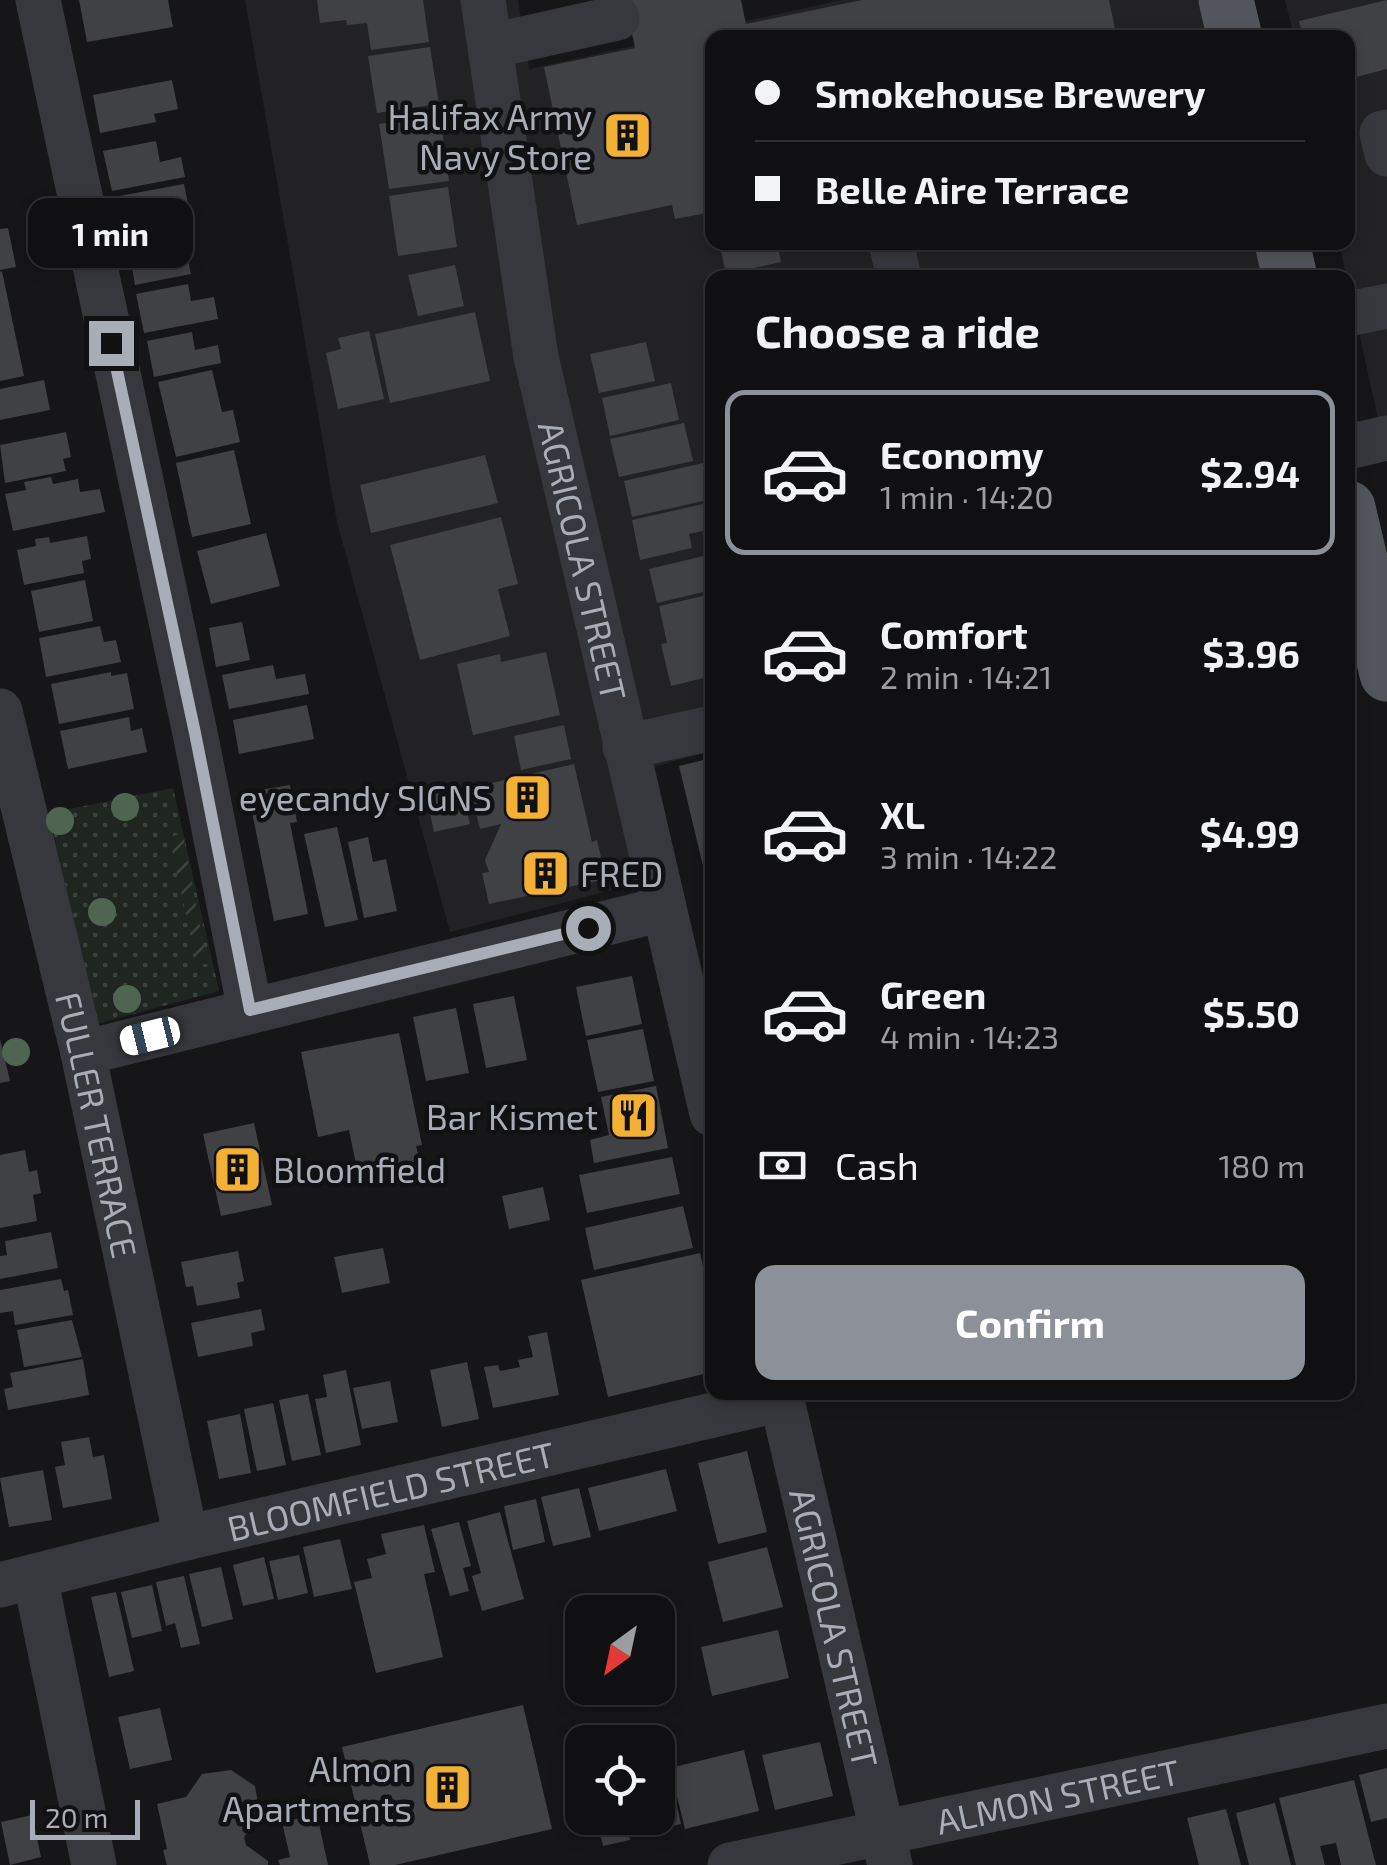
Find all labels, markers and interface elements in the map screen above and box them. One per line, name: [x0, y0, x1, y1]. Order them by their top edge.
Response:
text: Smokehouse Brewery: [815, 70, 1206, 116]
place label: Halifax Army Navy Store: [387, 95, 592, 177]
building icon: Halifax Army Navy Store: [601, 110, 653, 162]
text: Belle Aire Terrace: [815, 166, 1129, 212]
callout: 1 min: [28, 198, 194, 268]
text: 1 min: [72, 214, 149, 252]
text: Choose a ride: [755, 303, 1040, 357]
route end: [89, 321, 134, 366]
street label: AGRICOLA STREET: [531, 417, 636, 704]
icon: car: [760, 428, 850, 518]
text: Economy: [880, 431, 1044, 477]
text: $2.94: [1200, 450, 1300, 496]
text: 1 min · 14:20: [880, 477, 1054, 515]
icon: car: [760, 608, 850, 698]
text: Comfort: [880, 611, 1028, 657]
text: $3.96: [1202, 630, 1300, 676]
text: 2 min · 14:21: [880, 657, 1052, 695]
building icon: eyecandy SIGNS: [501, 771, 553, 823]
place label: eyecandy SIGNS: [239, 776, 492, 818]
icon: car: [760, 788, 850, 878]
text: XL: [880, 791, 925, 837]
text: $4.99: [1200, 810, 1300, 856]
text: 3 min · 14:22: [880, 837, 1057, 875]
building icon: FRED: [519, 847, 571, 899]
place label: FRED: [580, 852, 663, 894]
route start: [566, 906, 611, 951]
icon: car: [760, 968, 850, 1058]
text: Green: [880, 971, 986, 1017]
street label: FULLER TERRACE: [48, 987, 147, 1261]
text: $5.50: [1203, 990, 1300, 1036]
car: [117, 1014, 183, 1058]
text: 4 min · 14:23: [880, 1017, 1059, 1055]
restaurant icon: Bar Kismet: [607, 1090, 659, 1142]
place label: Bar Kismet: [426, 1095, 598, 1137]
icon: cash: [755, 1138, 810, 1193]
text: Cash: [835, 1142, 919, 1188]
building icon: Bloomfield: [212, 1143, 264, 1195]
text: 180 m: [1218, 1146, 1305, 1184]
place label: Bloomfield: [273, 1148, 446, 1190]
button: Confirm: [755, 1265, 1305, 1380]
street label: BLOOMFIELD STREET: [223, 1432, 558, 1549]
street label: AGRICOLA STREET: [782, 1484, 888, 1771]
north arrow: [565, 1595, 675, 1705]
map controls: [565, 1595, 675, 1835]
button: locate: [565, 1725, 675, 1835]
place label: Almon Apartments: [222, 1747, 412, 1829]
street label: ALMON STREET: [932, 1749, 1183, 1842]
building icon: Almon Apartments: [421, 1762, 473, 1814]
scale bar: [30, 1795, 140, 1840]
text: 20 m: [45, 1800, 108, 1834]

